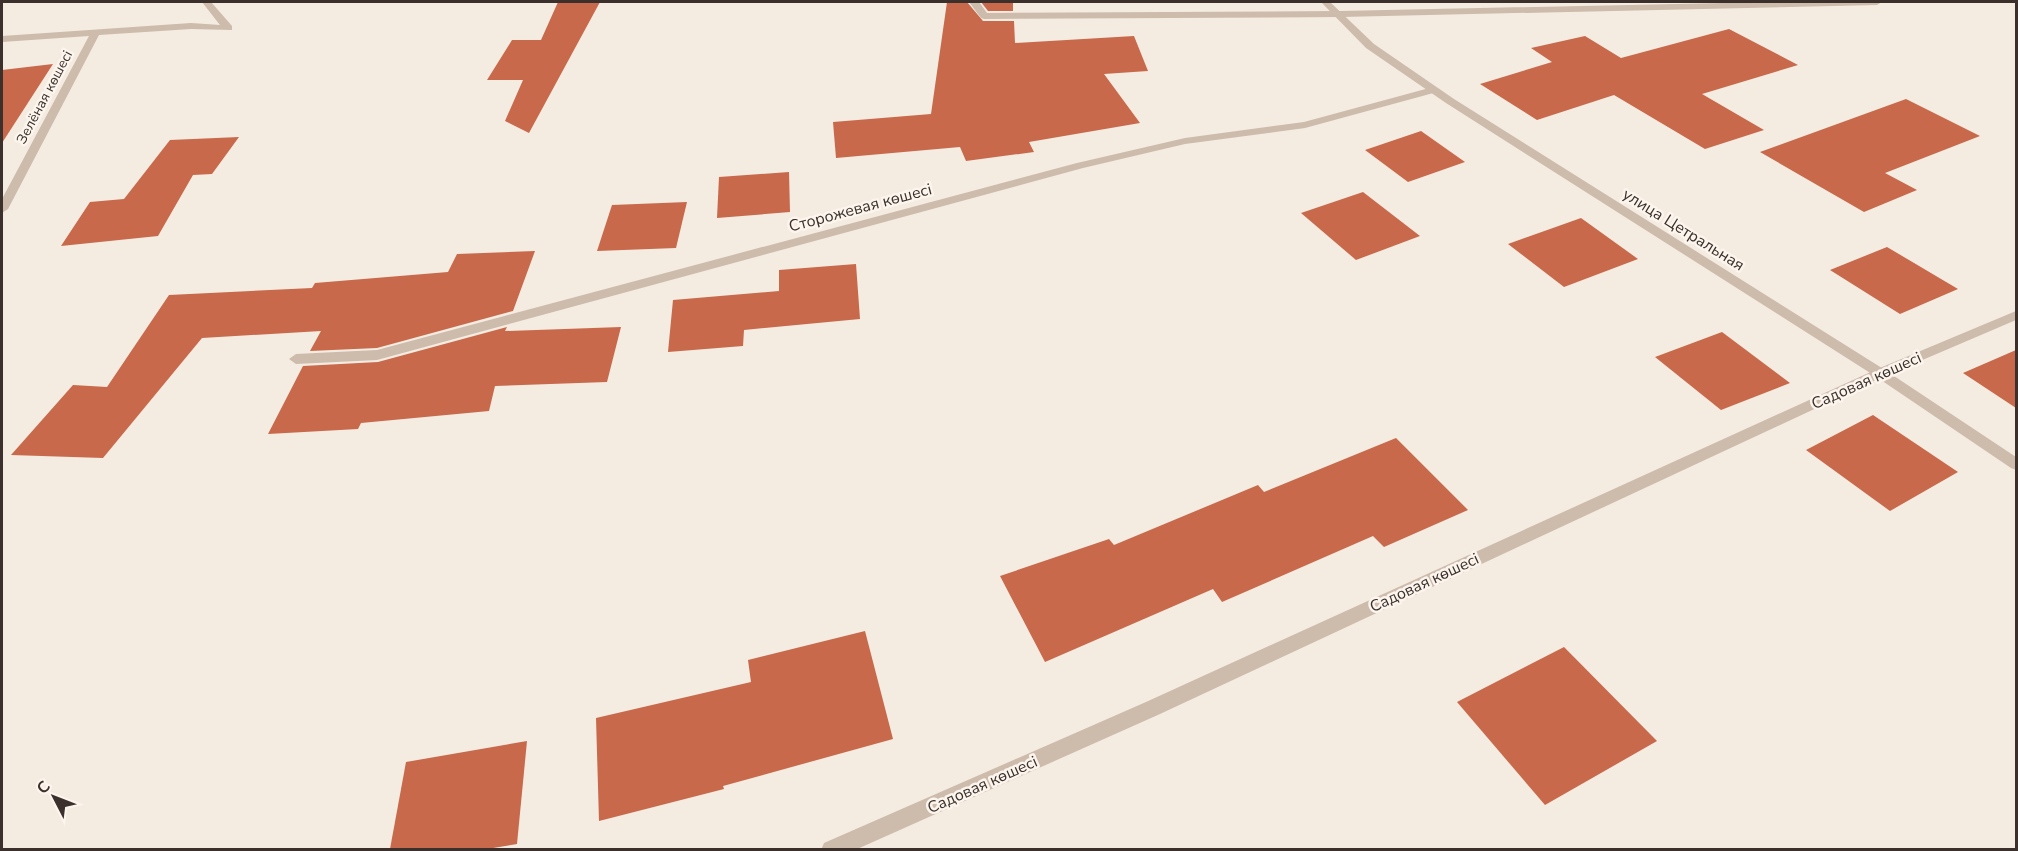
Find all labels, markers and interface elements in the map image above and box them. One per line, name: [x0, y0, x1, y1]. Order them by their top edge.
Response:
street label: Зелёная көшесі: [12, 47, 77, 147]
street label: Сторожевая көшесі: [786, 178, 934, 238]
street label: улица Цетральная: [1618, 184, 1749, 276]
street label: Садовая көшесі: [1808, 347, 1925, 415]
street label: Садовая көшесі: [1366, 548, 1483, 618]
street label: Садовая көшесі: [924, 751, 1041, 819]
north arrow: [24, 767, 84, 827]
text: С: [32, 776, 55, 799]

